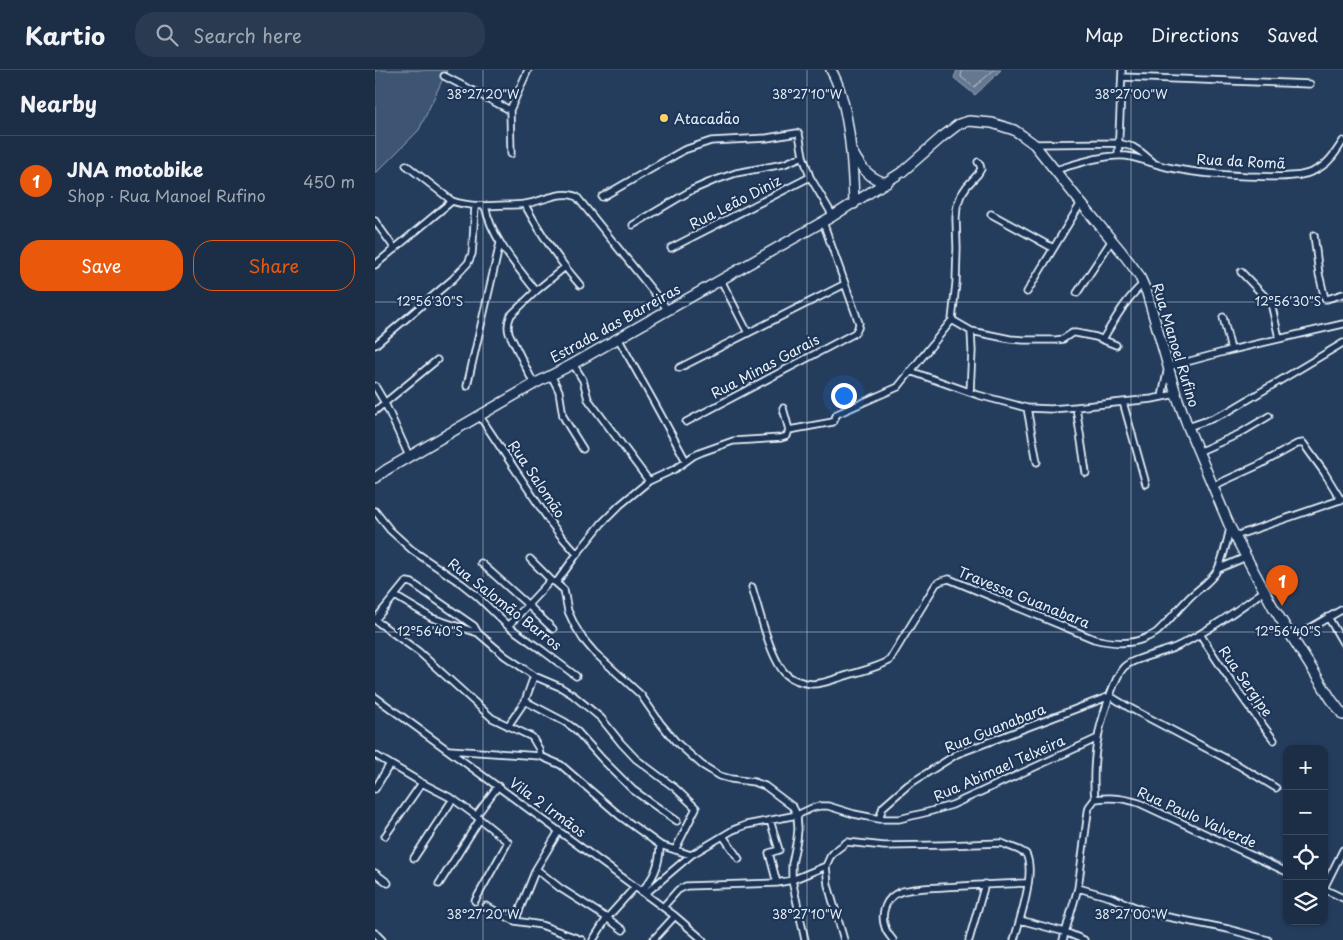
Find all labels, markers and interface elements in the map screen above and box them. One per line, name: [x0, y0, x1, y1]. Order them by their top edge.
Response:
search box: [135, 12, 485, 57]
text: Kartio: [25, 17, 105, 53]
icon: search: [153, 21, 181, 49]
text: Search here: [193, 21, 302, 49]
text: Map: [1085, 21, 1123, 48]
text: Directions: [1151, 21, 1239, 48]
text: Saved: [1267, 21, 1318, 48]
text: 38°27'20"W: [447, 85, 520, 103]
text: 38°27'10"W: [772, 85, 843, 103]
text: 38°27'00"W: [1094, 85, 1168, 103]
text: Nearby: [20, 87, 97, 119]
place label: Atacadão: [674, 108, 740, 129]
marker: Atacadão: [658, 112, 670, 124]
street label: Rua da Romã: [1196, 148, 1286, 174]
text: JNA motobike: [67, 155, 203, 183]
text: 1: [32, 169, 40, 193]
text: 450 m: [303, 169, 355, 193]
street label: Rua Leão Diniz: [685, 170, 785, 234]
text: Shop · Rua Manoel Rufino: [67, 183, 266, 207]
button: Save: [20, 240, 183, 291]
button: Share: [193, 240, 355, 291]
street label: Estrada das Barreiras: [546, 278, 684, 368]
street label: Rua Manoel Rufino: [1147, 280, 1205, 410]
text: 12°56'30"S: [397, 292, 463, 310]
text: 12°56'30"S: [1255, 292, 1321, 310]
street label: Rua Minas Garais: [707, 329, 823, 403]
your location: [831, 383, 857, 409]
street label: Rua Salomão: [503, 436, 571, 522]
street label: Rua Salomão Barros: [444, 553, 566, 655]
street label: Travessa Guanabara: [955, 561, 1093, 633]
pin: 1: [1266, 565, 1298, 606]
text: 12°56'40"S: [397, 622, 463, 640]
text: 12°56'40"S: [1255, 622, 1321, 640]
street label: Rua Sergipe: [1214, 641, 1278, 721]
street label: Rua Guanabara: [941, 698, 1049, 758]
street label: Rua Abimael Telxeira: [930, 729, 1068, 806]
map controls: [1283, 745, 1328, 925]
button: +: [1283, 745, 1328, 790]
street label: Vila 2 Irmãos: [505, 772, 591, 842]
street label: Rua Paulo Valverde: [1134, 781, 1260, 853]
button: −: [1283, 790, 1328, 835]
button: locate: [1283, 835, 1328, 880]
button: layers: [1283, 880, 1328, 925]
text: 38°27'20"W: [447, 905, 520, 923]
text: 38°27'10"W: [772, 905, 843, 923]
text: 38°27'00"W: [1094, 905, 1168, 923]

